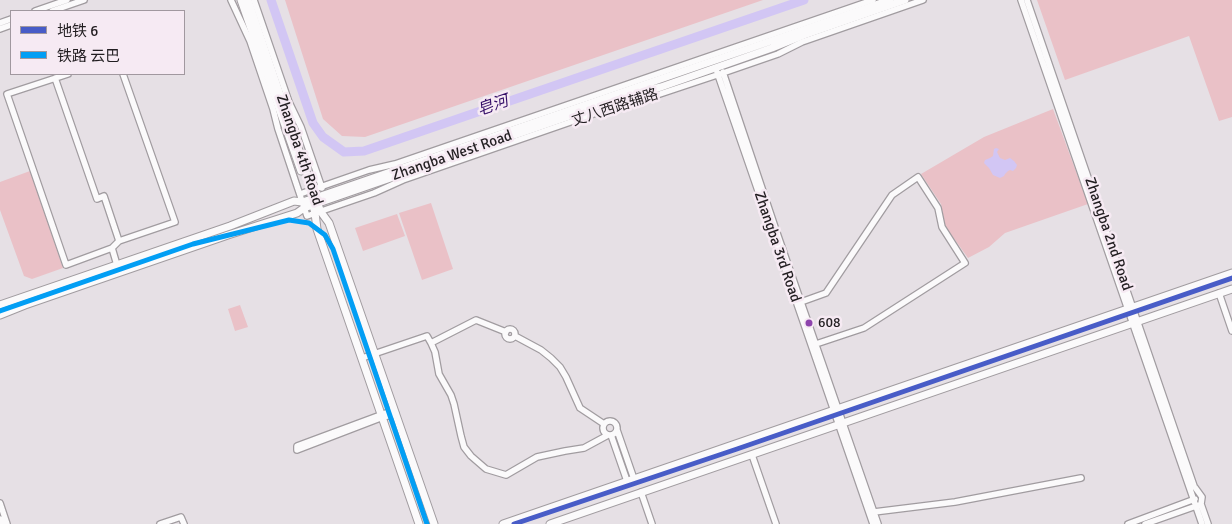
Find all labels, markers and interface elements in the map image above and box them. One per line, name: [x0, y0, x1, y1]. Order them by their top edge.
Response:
legend: [10, 10, 185, 75]
text: 地铁 6: [57, 22, 98, 40]
text: 铁路 云巴: [57, 47, 120, 65]
street label: 丈八西路辅路: [569, 86, 661, 130]
street label: Zhangba 4th Road: [272, 92, 326, 208]
water label: 皂河: [475, 92, 511, 120]
street label: Zhangba West Road: [389, 127, 515, 185]
street label: Zhangba 2nd Road: [1080, 175, 1136, 293]
street label: Zhangba 3rd Road: [750, 189, 804, 305]
place label: 608: [818, 315, 841, 331]
marker: 608: [804, 318, 814, 328]

